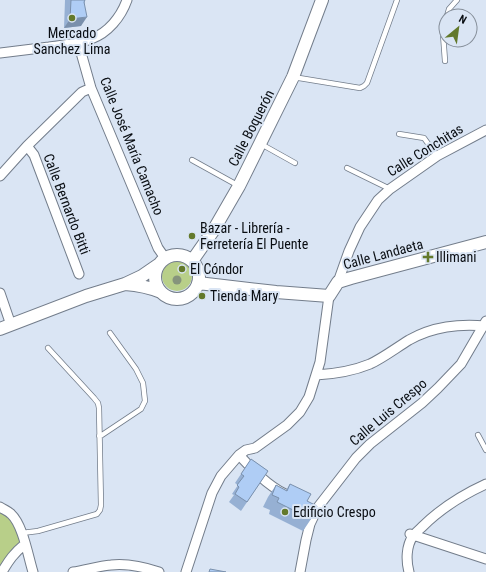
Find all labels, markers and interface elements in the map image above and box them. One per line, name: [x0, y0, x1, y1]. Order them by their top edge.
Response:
north arrow: [438, 8, 478, 48]
text: N: [457, 12, 469, 27]
marker: Mercado Sanchez Lima: [67, 13, 77, 23]
place label: Mercado Sanchez Lima: [33, 25, 111, 57]
street label: Calle José María Camacho: [97, 75, 167, 217]
street label: Calle Boquerón: [225, 87, 277, 169]
street label: Calle Conchitas: [384, 120, 466, 180]
street label: Calle Bernardo Bitti: [40, 151, 94, 257]
place label: Bazar - Librería - Ferretería El Puente: [200, 220, 309, 252]
marker: Bazar - Librería - Ferretería El Puente: [187, 231, 197, 241]
street label: Calle Landaeta: [341, 236, 425, 272]
place label: Illimani: [436, 249, 476, 265]
marker: Illimani: [423, 252, 433, 262]
place label: El Cóndor: [190, 261, 243, 277]
marker: El Cóndor: [177, 264, 187, 274]
place label: Tienda Mary: [210, 288, 278, 304]
marker: Tienda Mary: [197, 291, 207, 301]
street label: Calle Luis Crespo: [346, 375, 430, 449]
place label: Edificio Crespo: [293, 504, 376, 520]
marker: Edificio Crespo: [280, 507, 290, 517]

